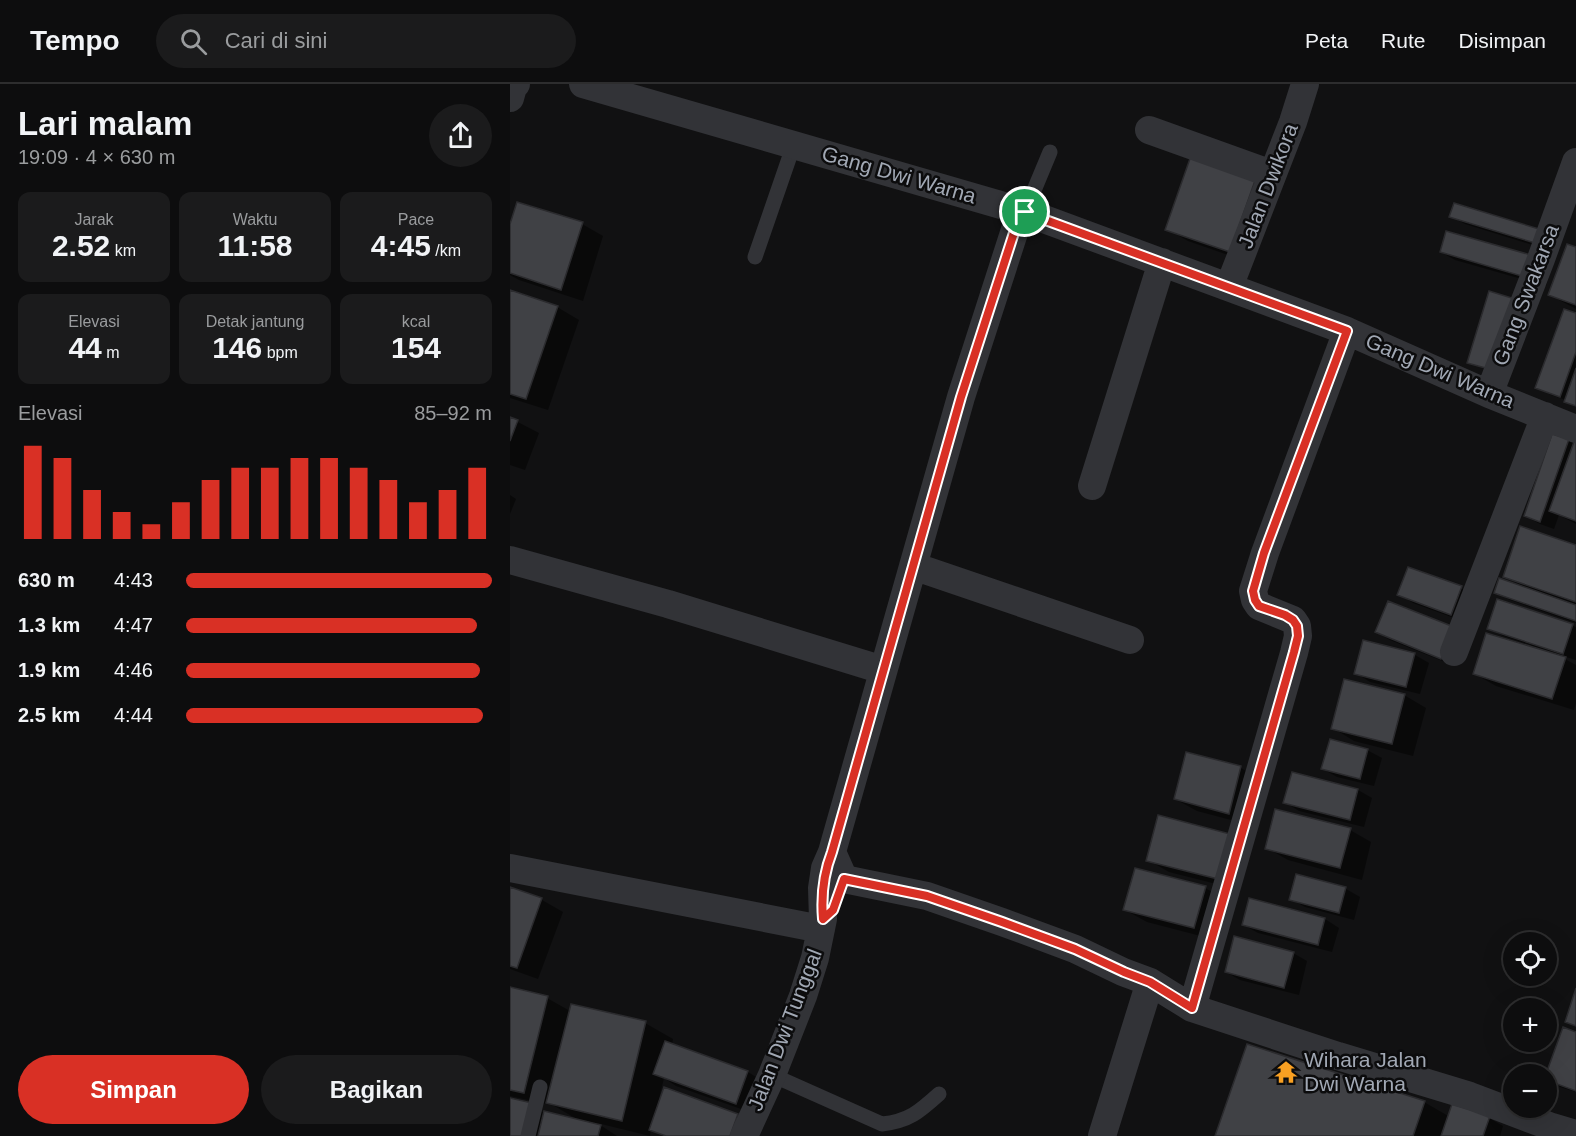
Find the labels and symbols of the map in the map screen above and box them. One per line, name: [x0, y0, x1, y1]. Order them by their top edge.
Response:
street label: Jalan Dwikora: [1233, 120, 1302, 252]
street label: Gang Dwi Warna: [819, 142, 979, 208]
pin: [999, 186, 1050, 237]
street label: Gang Swakarsa: [1488, 221, 1563, 369]
street label: Gang Dwi Warna: [1362, 329, 1518, 412]
street label: Jalan Dwi Tunggal: [743, 946, 826, 1114]
place label: Wihara Jalan Dwi Warna: [1304, 1048, 1427, 1095]
temple icon: Wihara Jalan Dwi Warna: [1273, 1059, 1299, 1085]

